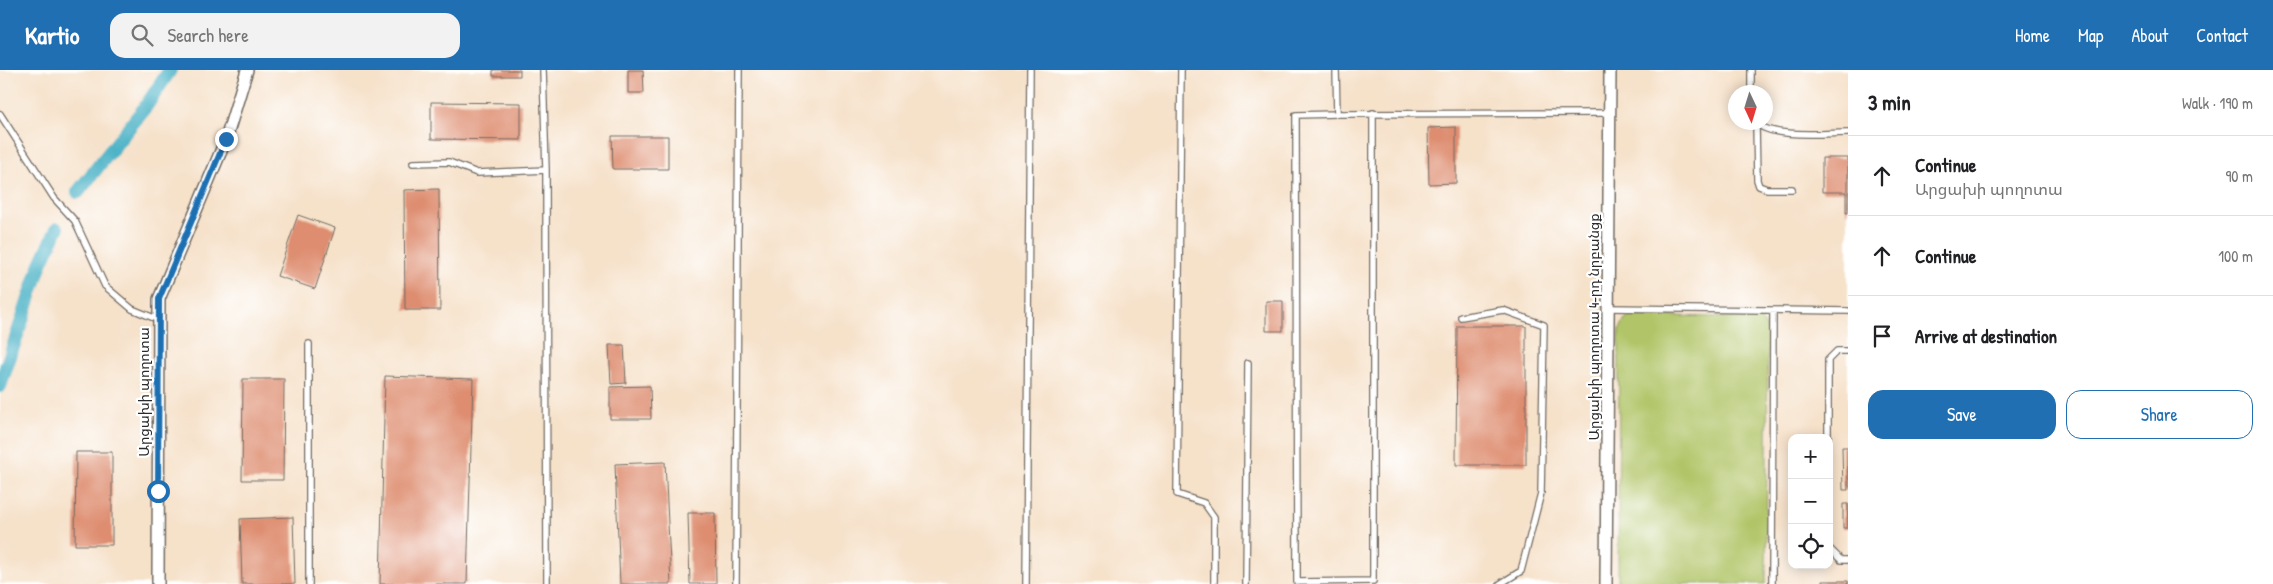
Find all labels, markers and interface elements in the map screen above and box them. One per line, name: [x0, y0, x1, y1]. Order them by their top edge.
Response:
search box: [110, 13, 460, 58]
text: Kartio: [25, 19, 80, 51]
icon: search: [128, 21, 156, 49]
text: Search here: [168, 22, 249, 48]
text: Home: [2015, 23, 2050, 48]
text: Map: [2078, 23, 2103, 48]
text: About: [2131, 23, 2168, 48]
text: Contact: [2196, 23, 2248, 48]
north arrow: [1728, 85, 1773, 130]
text: 3 min: [1868, 88, 1911, 117]
text: Walk · 190 m: [2182, 92, 2253, 114]
route end: [215, 128, 238, 151]
text: Continue: [1915, 152, 1976, 178]
icon: ahead: [1868, 162, 1896, 190]
text: 90 m: [2225, 165, 2253, 187]
text: Արցախի պողոտա: [1915, 178, 2063, 200]
street label: Արցախի պողոտա 4-րդ նրբանցք: [1584, 213, 1603, 441]
icon: ahead: [1868, 242, 1896, 270]
text: Continue: [1915, 243, 1976, 269]
text: 100 m: [2218, 245, 2253, 267]
icon: arrive: [1868, 322, 1896, 350]
text: Arrive at destination: [1915, 323, 2057, 349]
street label: Արցախի պողոտա: [134, 327, 153, 457]
button: Save: [1868, 390, 2056, 439]
button: Share: [2066, 390, 2253, 439]
map controls: [1788, 434, 1833, 569]
button: +: [1788, 434, 1833, 479]
button: −: [1788, 479, 1833, 524]
route start: [147, 480, 170, 503]
button: locate: [1788, 524, 1833, 569]

